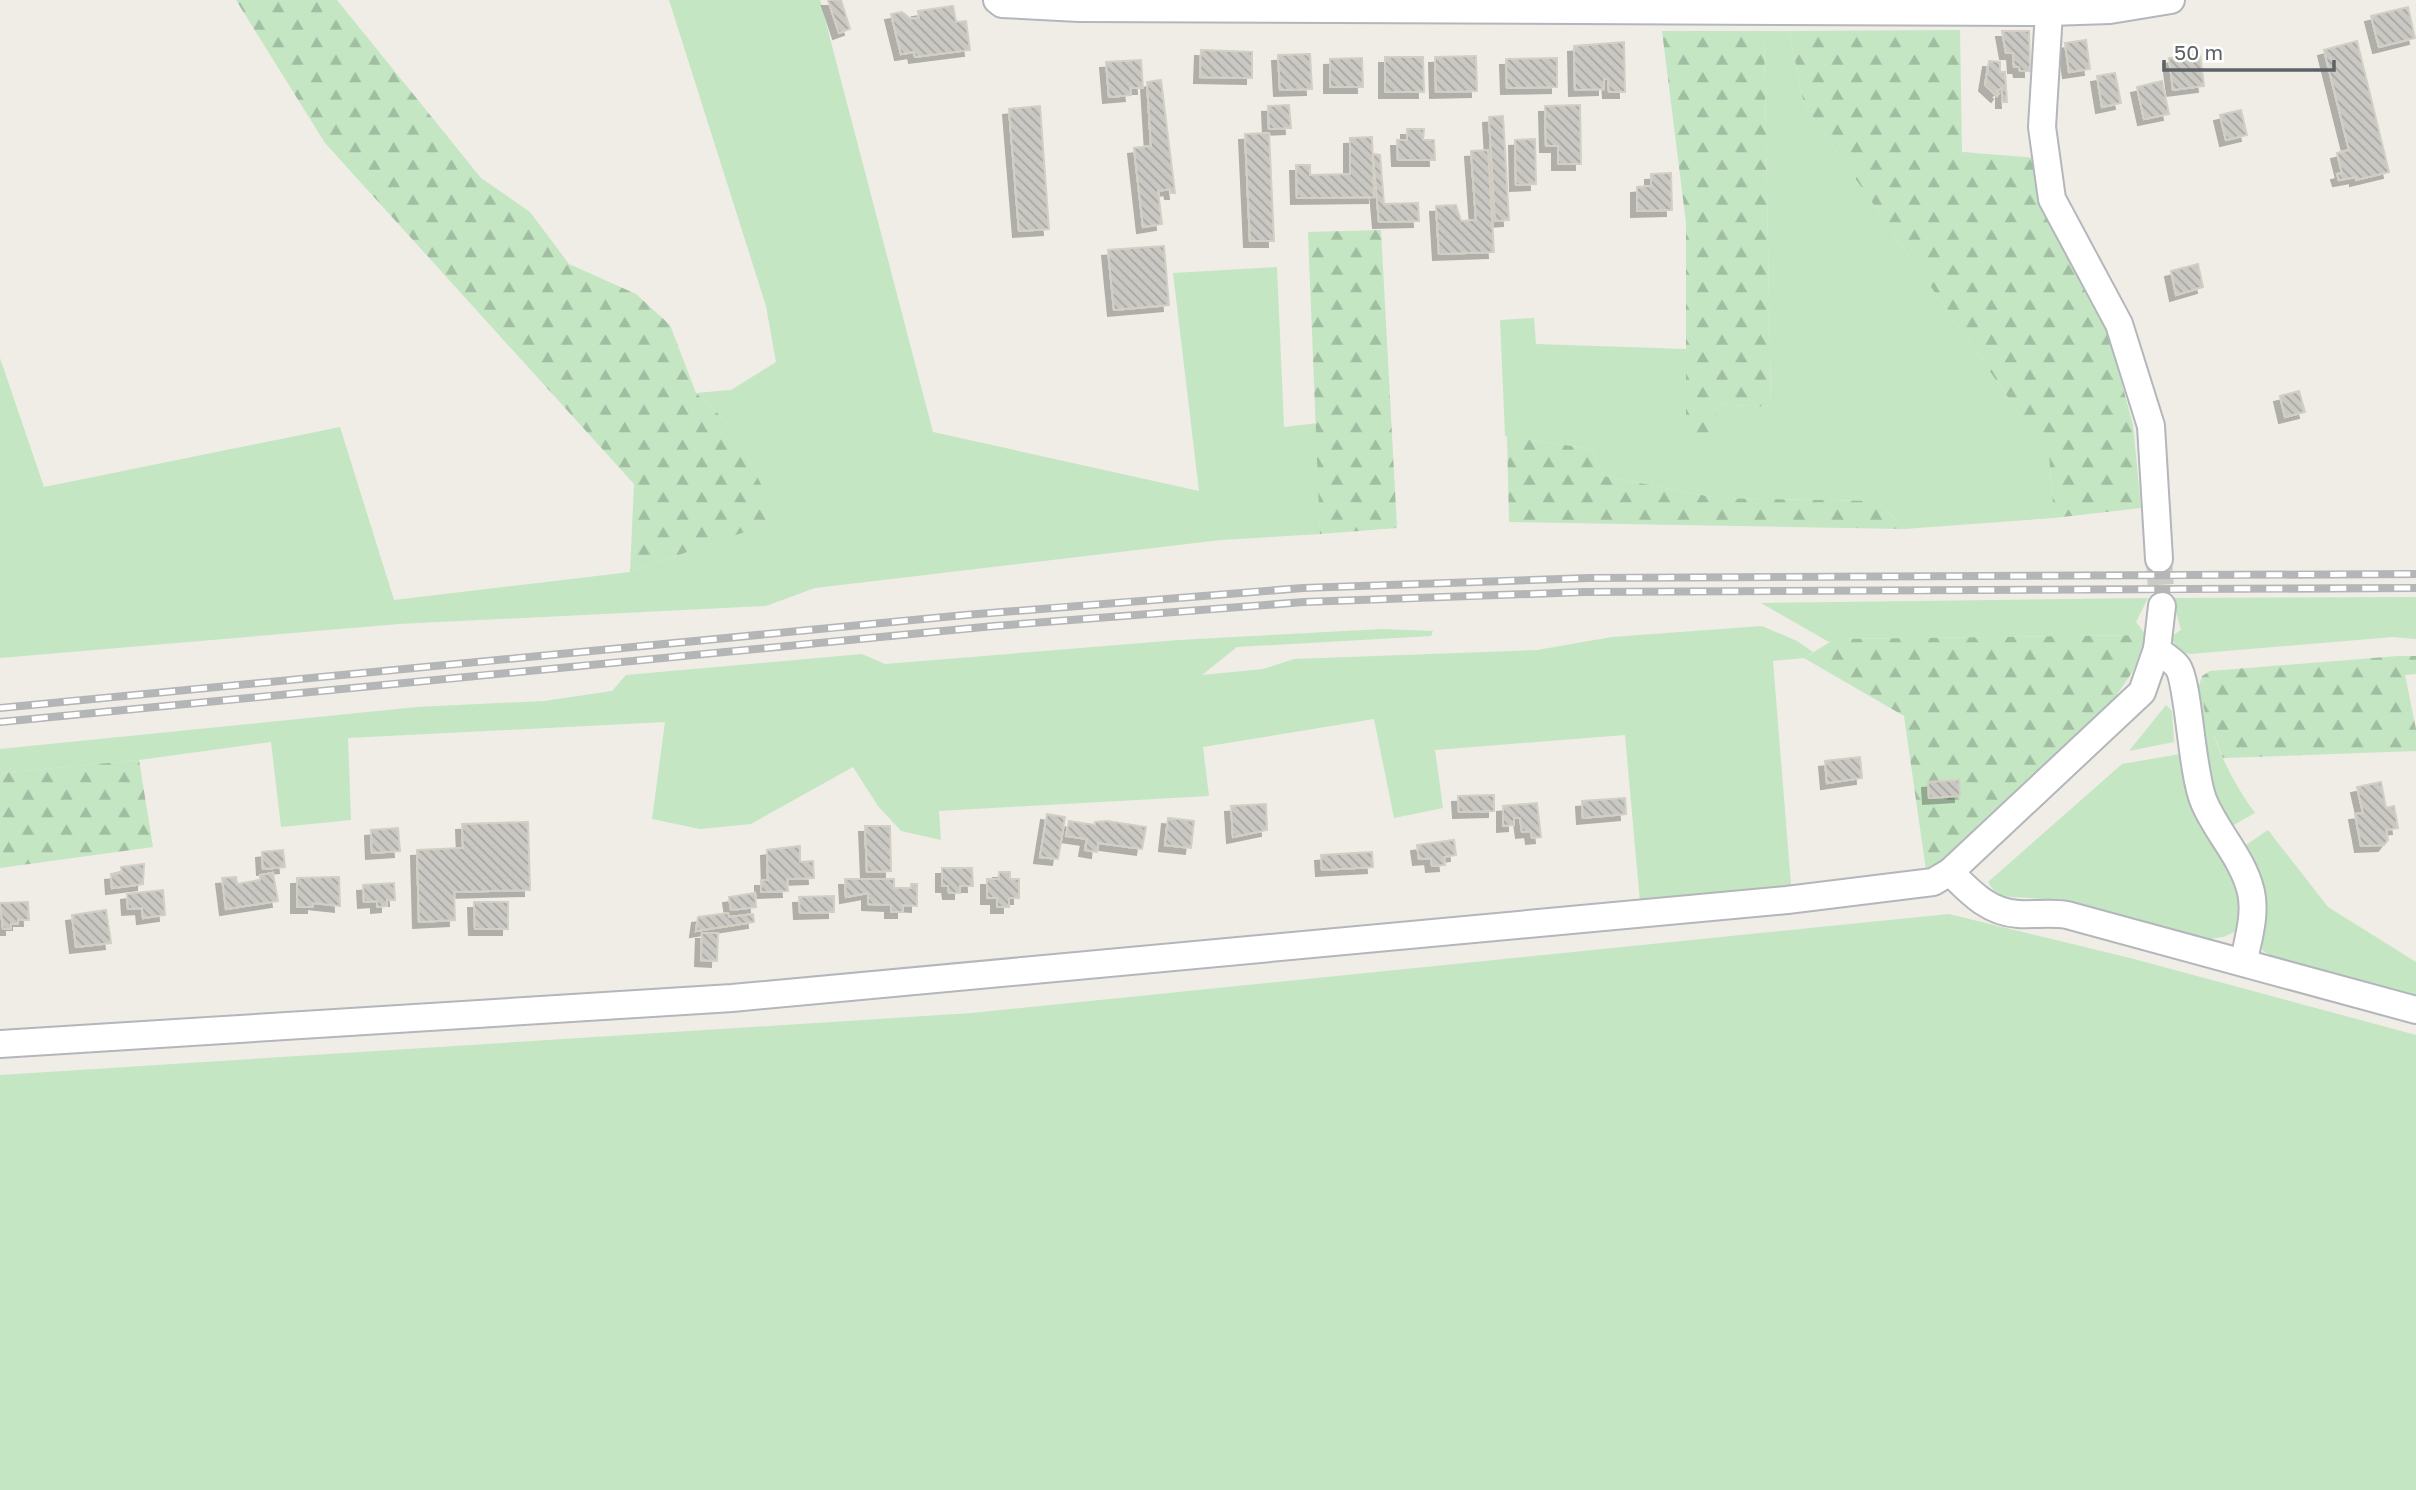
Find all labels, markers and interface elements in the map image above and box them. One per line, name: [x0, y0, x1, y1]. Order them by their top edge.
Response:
scale bar: [2164, 28, 2334, 72]
text: 50 m: [2174, 39, 2223, 65]

